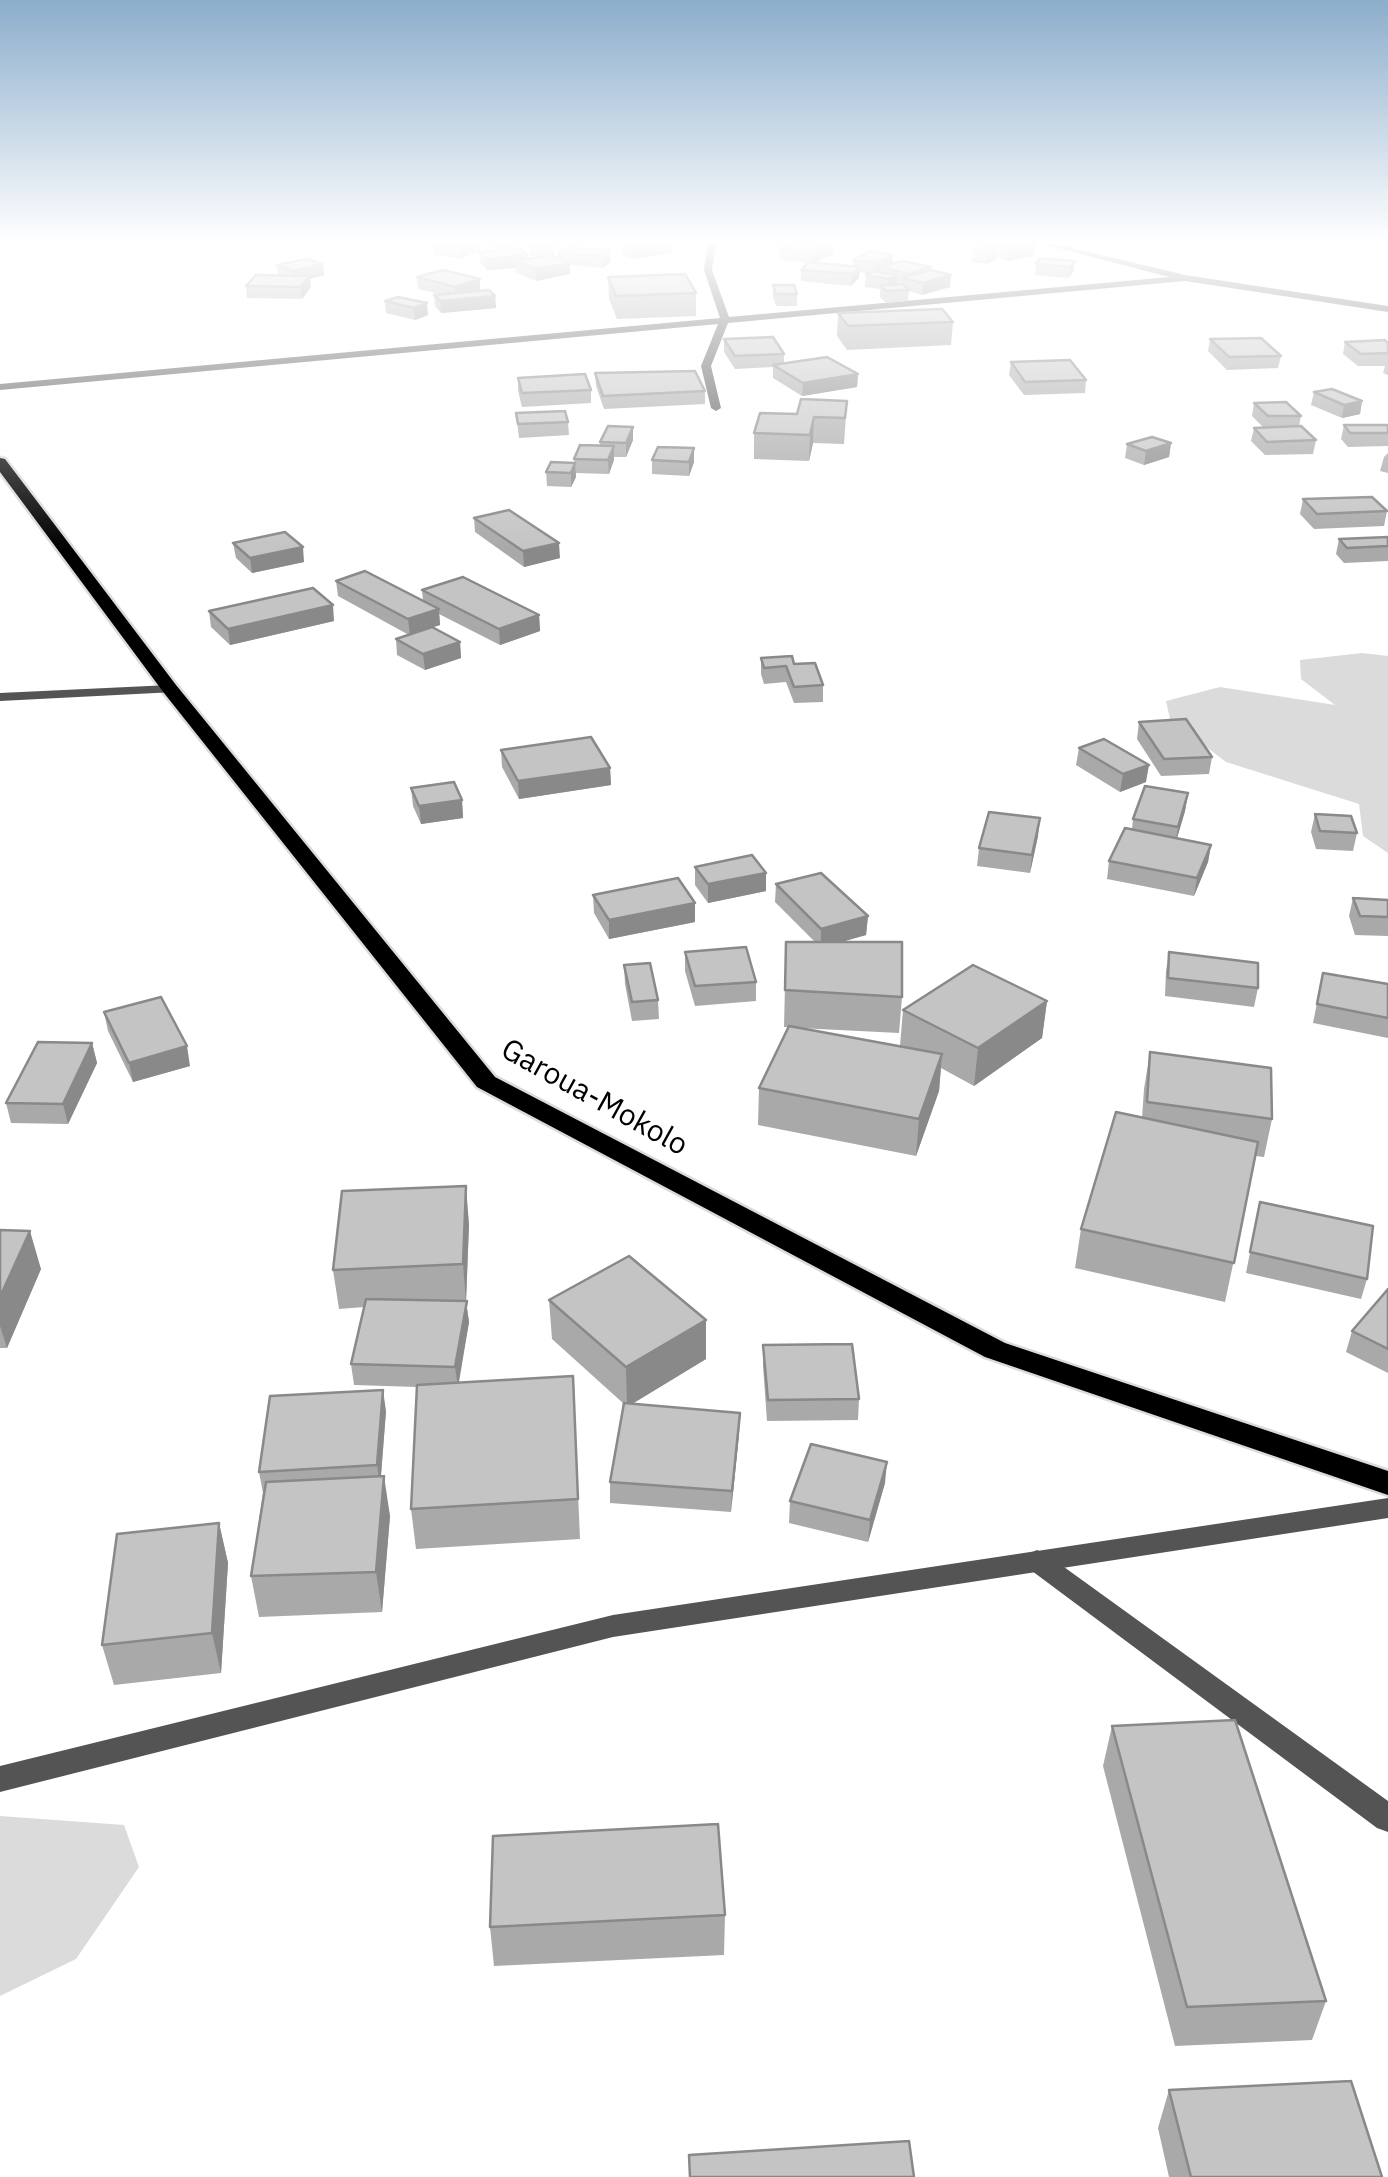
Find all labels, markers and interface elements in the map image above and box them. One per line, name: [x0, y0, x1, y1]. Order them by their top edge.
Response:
street label: Garoua-Mokolo: [494, 1032, 694, 1164]

